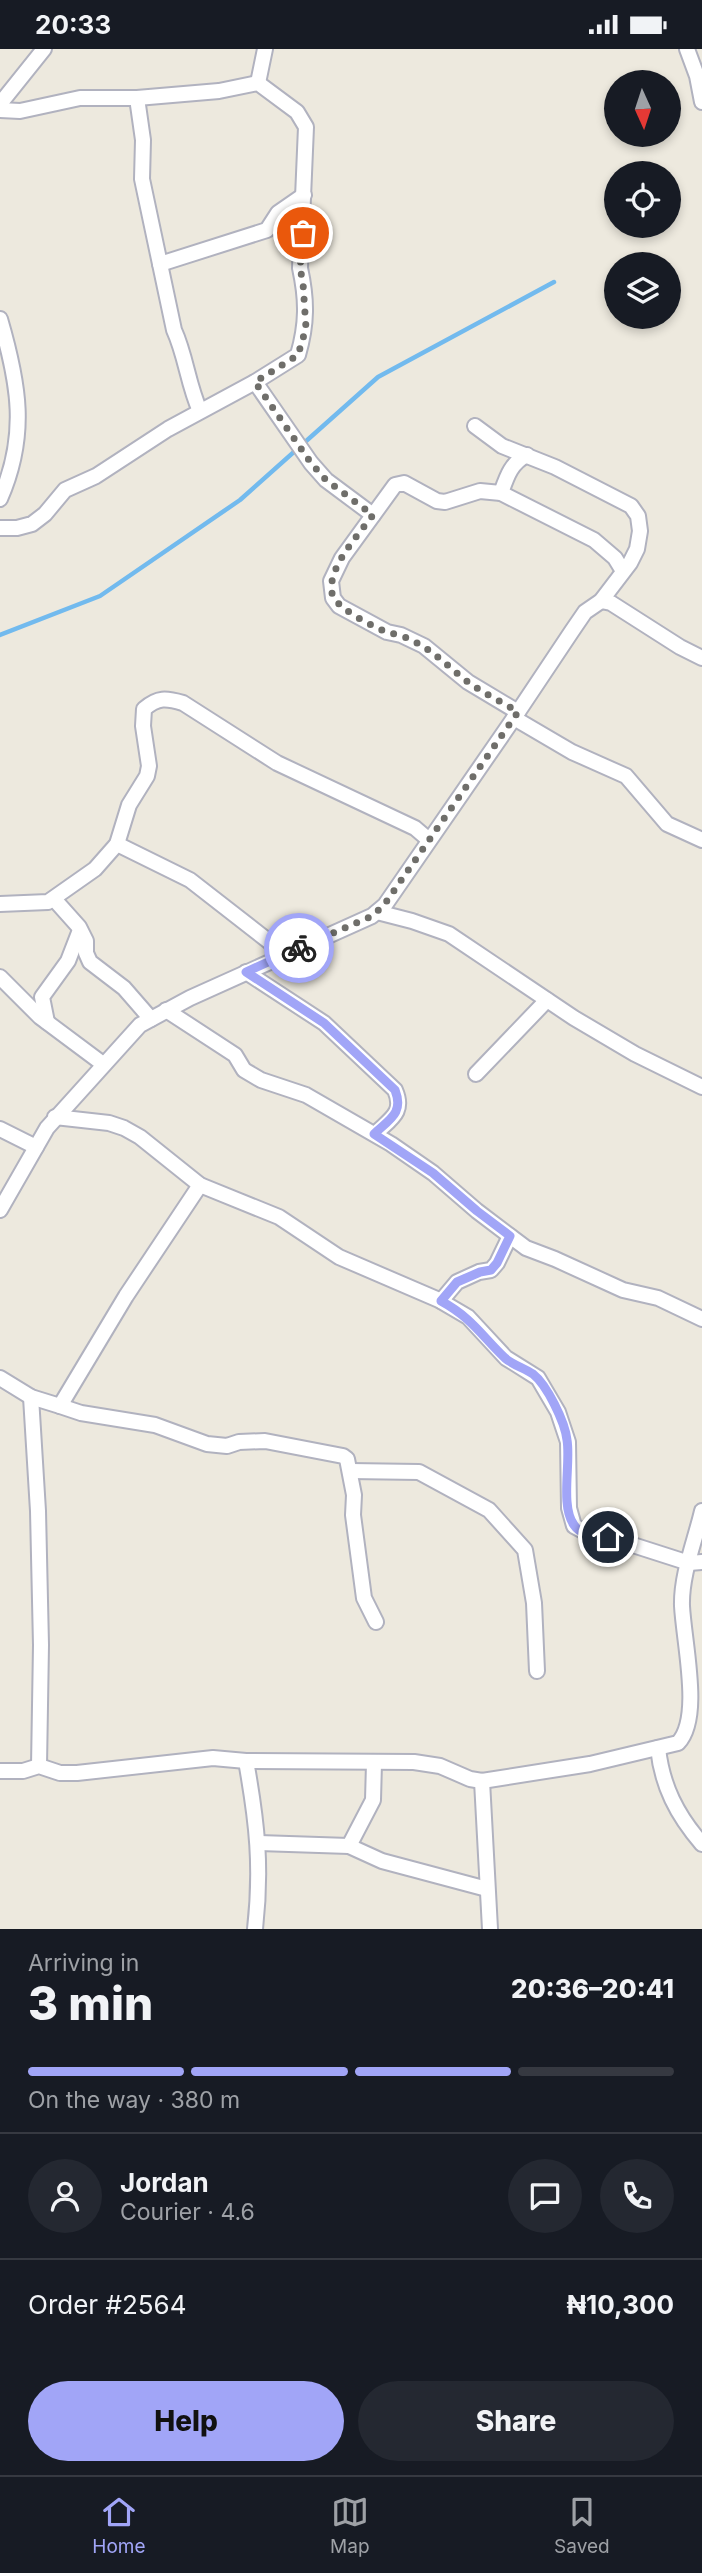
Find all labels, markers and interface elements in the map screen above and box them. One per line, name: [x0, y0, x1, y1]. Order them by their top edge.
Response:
text: 20:33: [35, 9, 111, 40]
north arrow: [604, 70, 681, 147]
map controls: [604, 70, 681, 329]
button: locate: [604, 161, 681, 238]
pin: [273, 203, 333, 263]
icon: bag: [284, 214, 322, 252]
button: layers: [604, 252, 681, 329]
courier: [264, 913, 334, 983]
icon: bike: [280, 929, 318, 967]
pin: [578, 1507, 638, 1567]
icon: home: [589, 1518, 627, 1556]
text: Arriving in: [28, 1949, 139, 1977]
text: 20:36–20:41: [511, 1973, 674, 2004]
text: 3 min: [28, 1975, 153, 2031]
text: On the way · 380 m: [28, 2086, 240, 2114]
button: person: [28, 2159, 102, 2233]
button: chat: [508, 2159, 582, 2233]
button: phone: [600, 2159, 674, 2233]
text: Jordan: [120, 2167, 209, 2198]
text: Courier · 4.6: [120, 2198, 255, 2226]
text: Order #2564: [28, 2289, 186, 2320]
text: ₦10,300: [566, 2289, 674, 2320]
button: Help: [28, 2381, 344, 2461]
button: Share: [358, 2381, 674, 2461]
tab: Home: [92, 2493, 146, 2558]
tab: Map: [330, 2493, 370, 2558]
tab: Saved: [554, 2493, 610, 2558]

